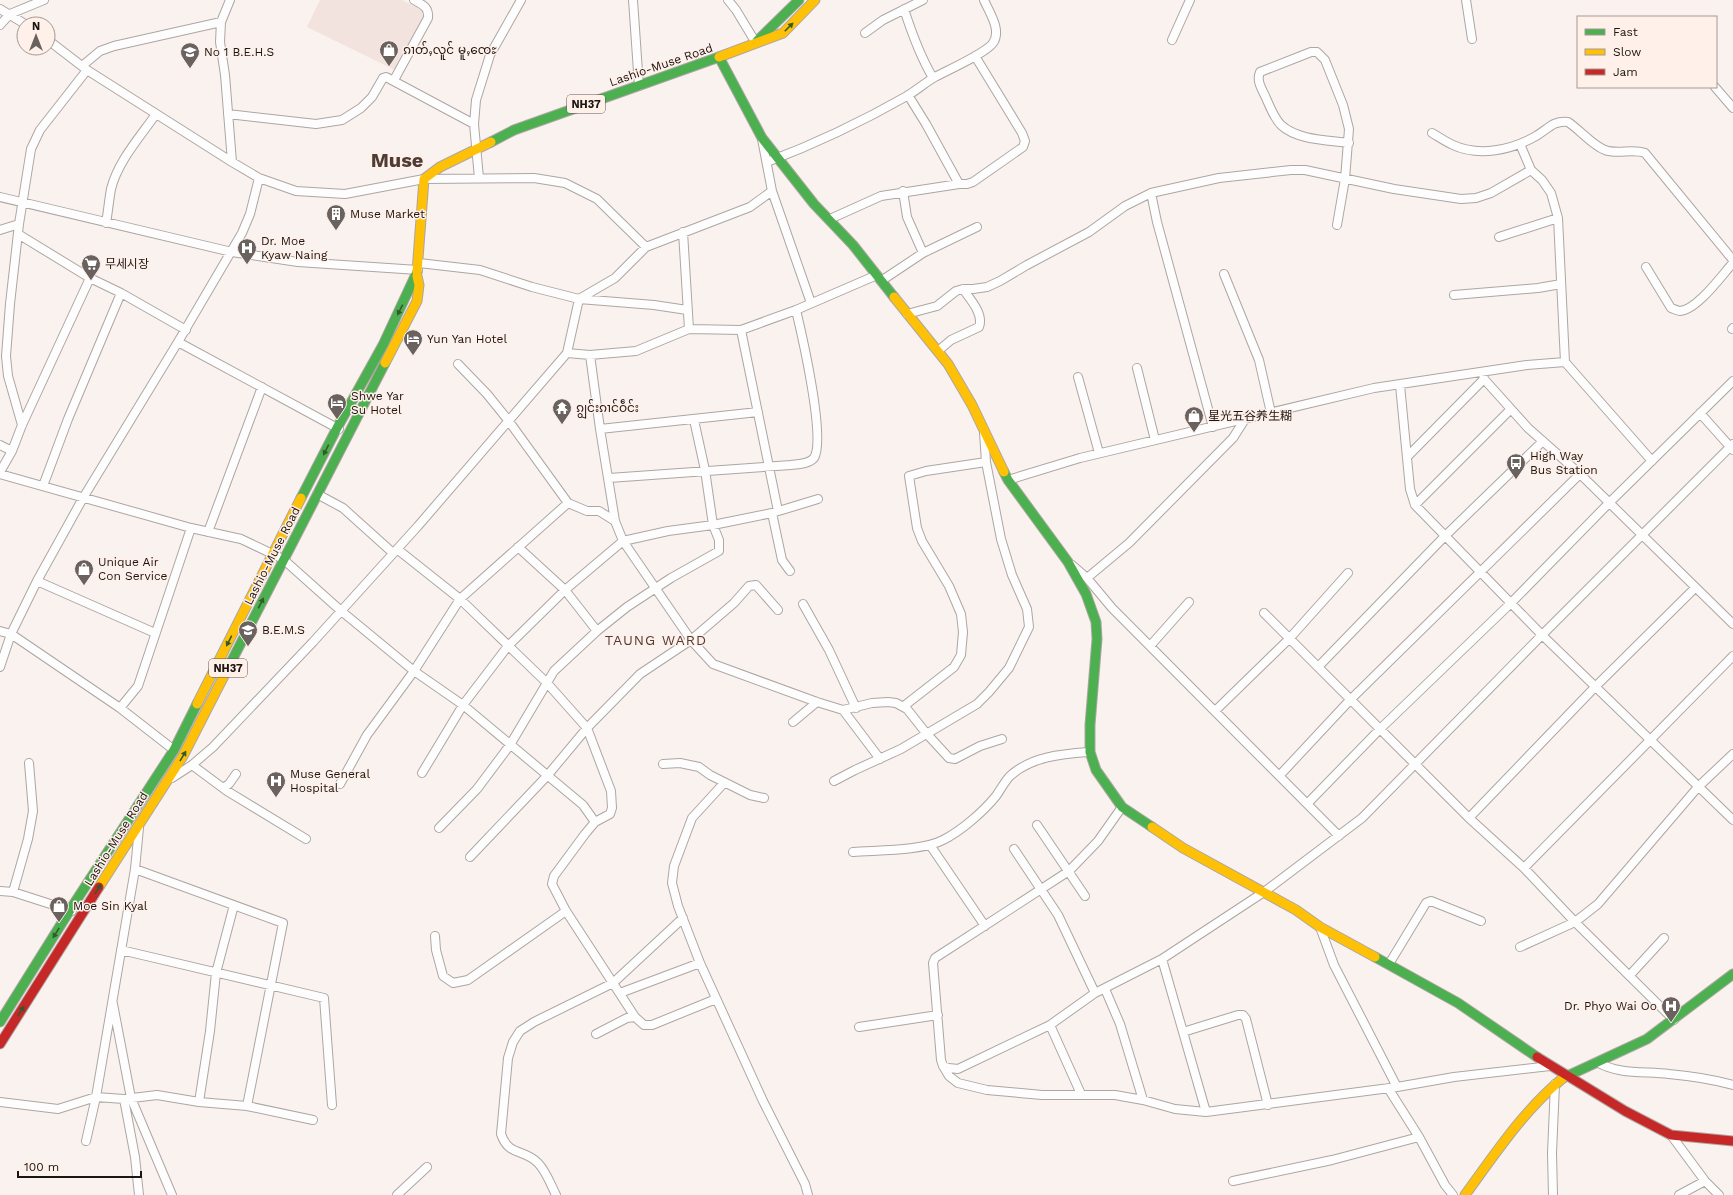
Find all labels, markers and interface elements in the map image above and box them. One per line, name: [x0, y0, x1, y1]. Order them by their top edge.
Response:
north arrow: [16, 16, 56, 56]
legend: [1577, 16, 1717, 88]
text: N: [32, 20, 40, 33]
one-way arrow: [784, 22, 794, 32]
text: Fast: [1613, 25, 1638, 39]
shop icon: ၵၢတ်ႇလူင် မူႇၸေႊ: [378, 39, 400, 67]
school or university icon: No 1 B.E.H.S: [179, 41, 201, 69]
place label: ၵၢတ်ႇလူင် မူႇၸေႊ: [403, 41, 497, 60]
street label: Lashio-Muse Road: [607, 41, 715, 89]
place label: No 1 B.E.H.S: [204, 45, 274, 59]
text: Slow: [1613, 45, 1641, 59]
text: Jam: [1613, 65, 1638, 79]
road number: NH37: [567, 95, 605, 113]
district label: Muse: [371, 148, 423, 172]
building icon: Muse Market: [325, 203, 347, 231]
place label: Muse Market: [350, 207, 425, 221]
place label: Dr. Moe Kyaw Naing: [261, 234, 328, 262]
hospital icon: Dr. Moe Kyaw Naing: [236, 237, 258, 265]
supermarket icon: 무세시장: [80, 253, 102, 281]
place label: 무세시장: [105, 257, 149, 271]
one-way arrow: [396, 305, 403, 316]
hotel icon: Yun Yan Hotel: [402, 328, 424, 356]
place label: Yun Yan Hotel: [427, 332, 508, 346]
place label: Shwe Yar Su Hotel: [351, 389, 404, 417]
hotel icon: Shwe Yar Su Hotel: [326, 392, 348, 420]
temple icon: ၵျွင်းၵၢင်ဝဵင်း: [551, 397, 573, 425]
place label: ၵျွင်းၵၢင်ဝဵင်း: [576, 399, 639, 419]
shop icon: 星光五谷养生糊: [1183, 405, 1205, 433]
place label: 星光五谷养生糊: [1208, 409, 1292, 423]
one-way arrow: [323, 445, 329, 456]
place label: High Way Bus Station: [1530, 449, 1598, 477]
bus stop icon: High Way Bus Station: [1505, 452, 1527, 480]
street label: Lashio-Muse Road: [241, 505, 303, 607]
place label: Unique Air Con Service: [98, 555, 168, 583]
shop icon: Unique Air Con Service: [73, 558, 95, 586]
one-way arrow: [258, 597, 264, 609]
school or university icon: B.E.M.S: [237, 619, 259, 647]
place label: B.E.M.S: [262, 623, 305, 637]
district label: TAUNG WARD: [605, 632, 707, 648]
one-way arrow: [226, 635, 233, 647]
road number: NH37: [209, 659, 247, 677]
one-way arrow: [179, 750, 186, 762]
place label: Muse General Hospital: [290, 767, 370, 795]
hospital icon: Muse General Hospital: [265, 770, 287, 798]
street label: Lashio-Muse Road: [81, 789, 151, 889]
one-way arrow: [95, 884, 102, 895]
shop icon: Moe Sin Kyal: [48, 895, 70, 923]
place label: Moe Sin Kyal: [73, 899, 148, 913]
one-way arrow: [52, 927, 59, 939]
hospital icon: Dr. Phyo Wai Oo: [1660, 995, 1682, 1023]
place label: Dr. Phyo Wai Oo: [1564, 999, 1657, 1013]
one-way arrow: [17, 1006, 25, 1016]
scale bar: [18, 1153, 141, 1179]
text: 100 m: [24, 1160, 59, 1174]

